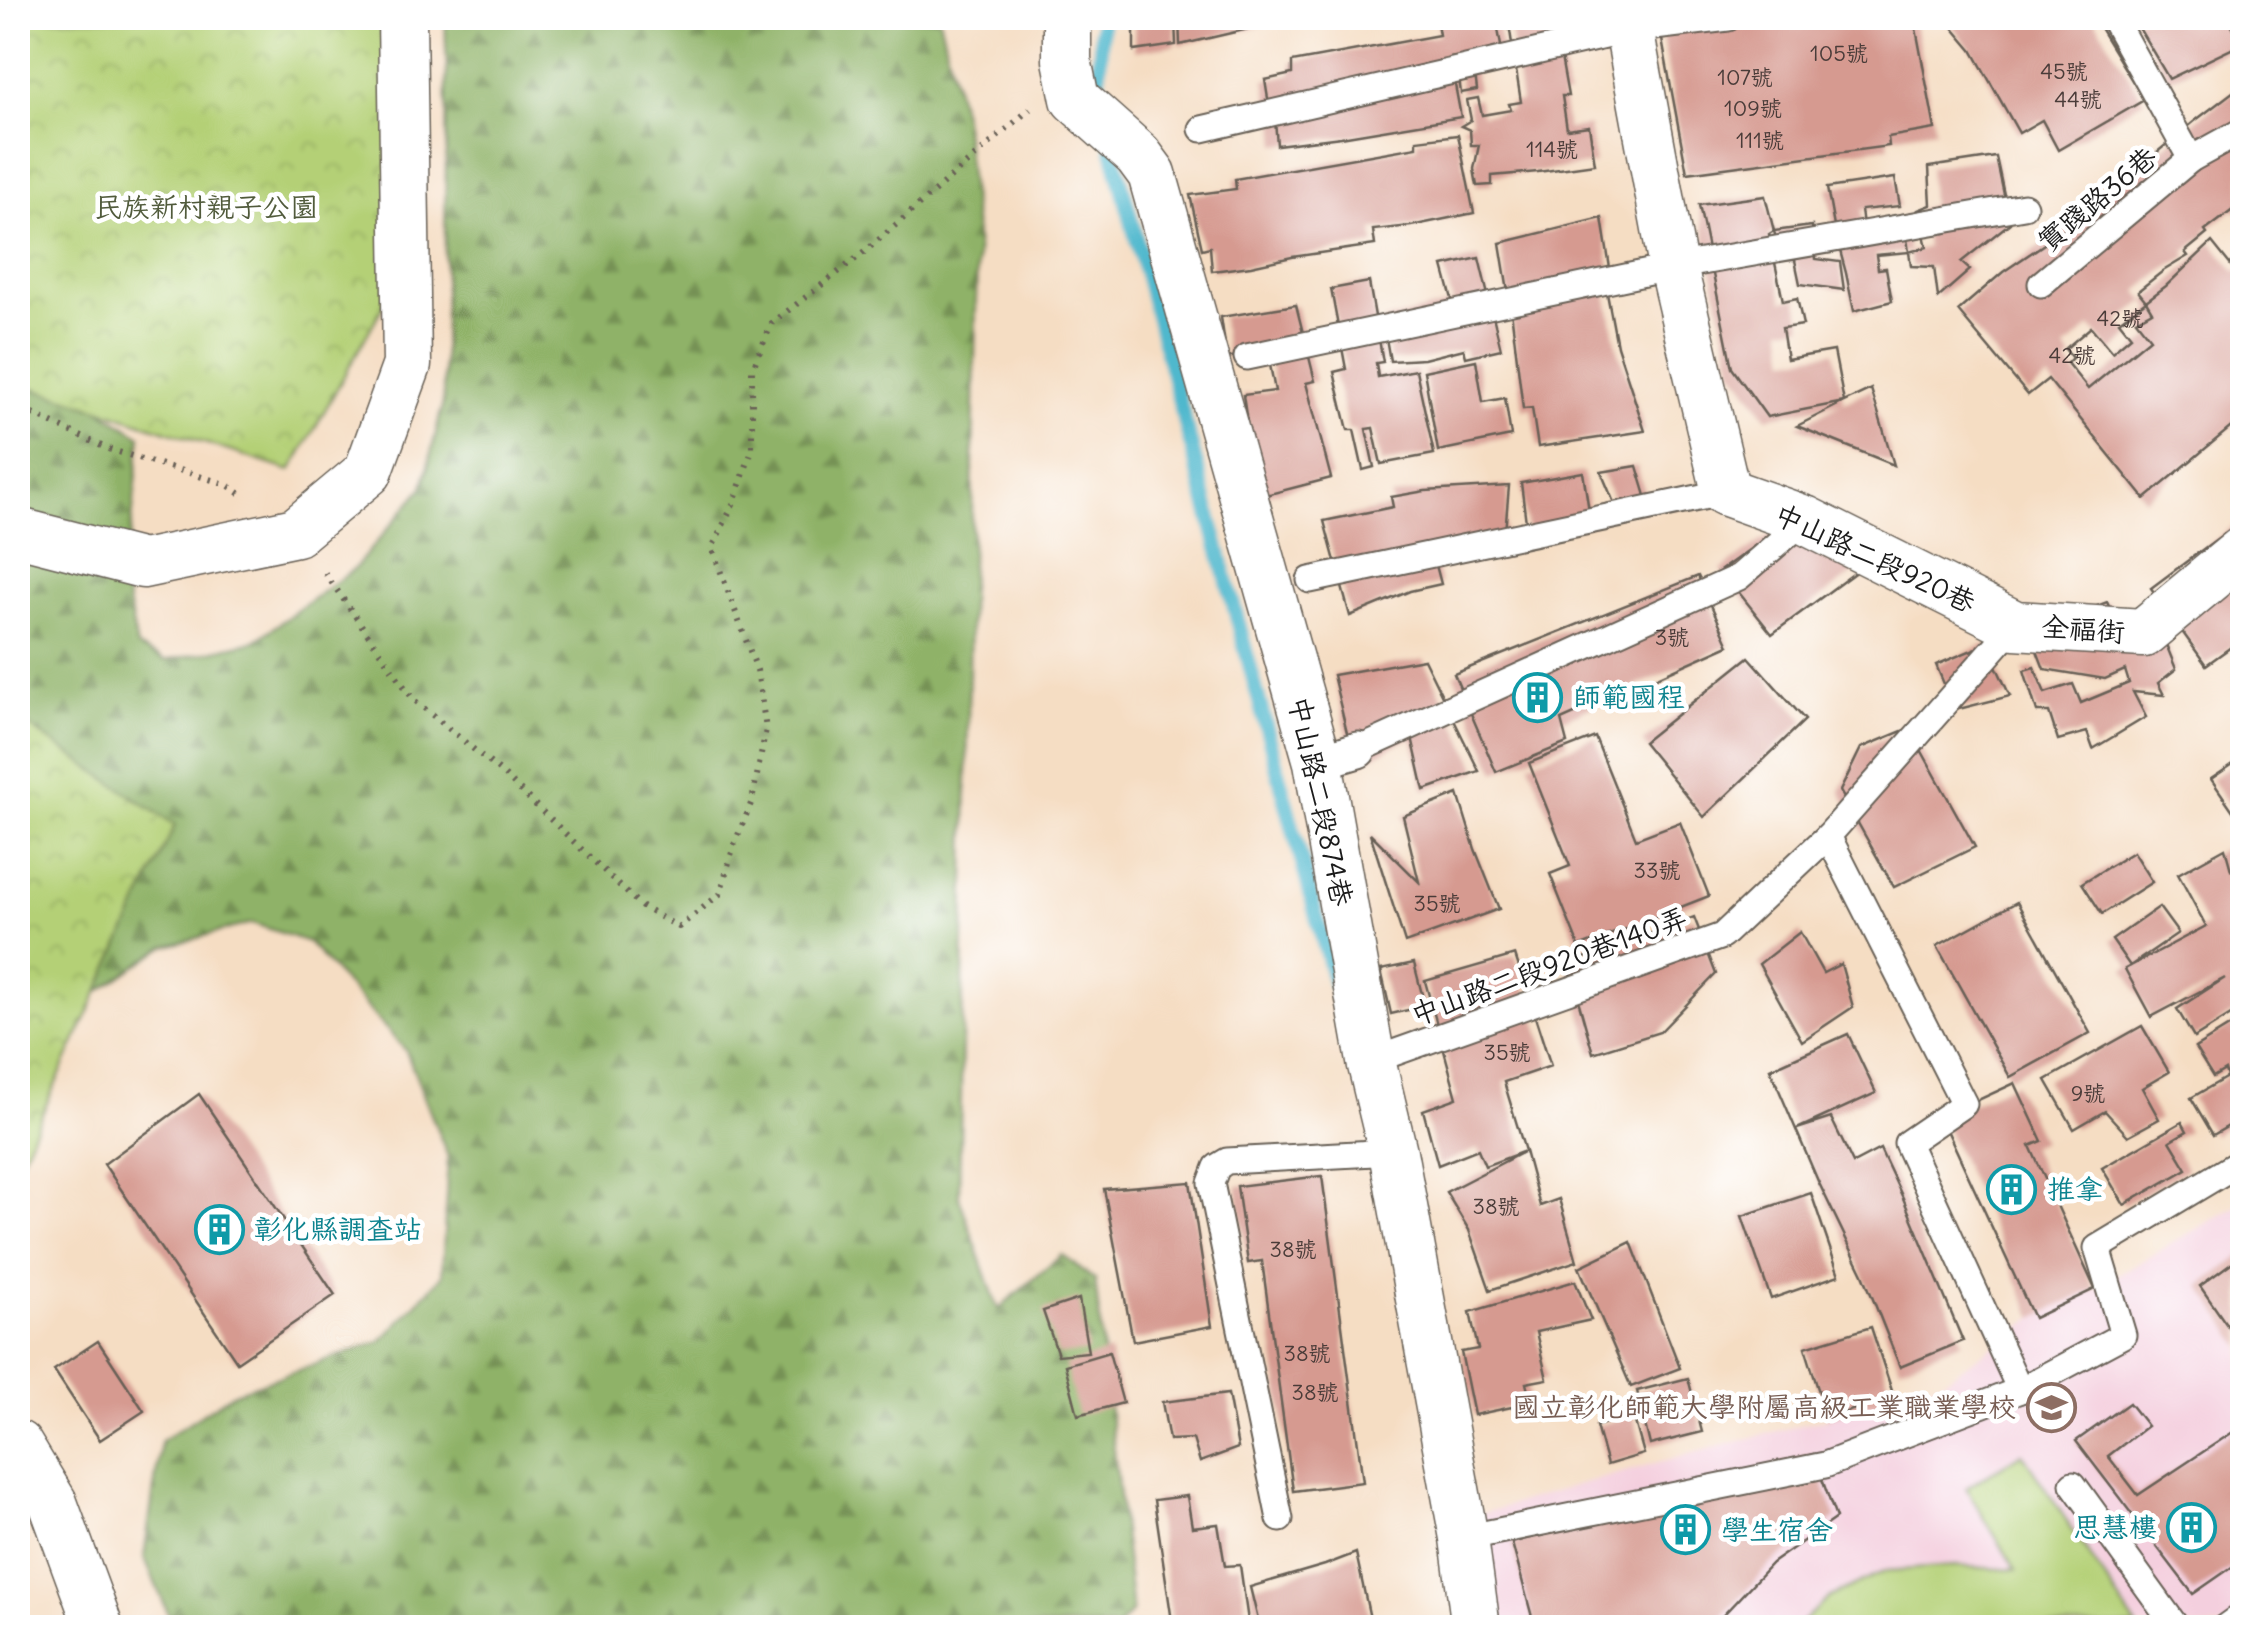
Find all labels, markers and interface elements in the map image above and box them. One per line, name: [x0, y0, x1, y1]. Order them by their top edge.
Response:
house number: 105號: [1810, 39, 1868, 67]
house number: 45號: [2040, 57, 2088, 85]
house number: 107號: [1717, 63, 1773, 91]
house number: 44號: [2054, 85, 2102, 113]
house number: 109號: [1724, 94, 1782, 122]
house number: 111號: [1736, 126, 1784, 154]
house number: 114號: [1526, 135, 1578, 163]
street label: 實踐路36巷: [2030, 138, 2165, 259]
park label: 民族新村親子公園: [94, 189, 318, 225]
house number: 42號: [2097, 304, 2143, 332]
house number: 42號: [2049, 341, 2095, 369]
street label: 中山路二段920巷: [1769, 496, 1982, 621]
street label: 全福街: [2040, 608, 2126, 650]
house number: 3號: [1655, 623, 1689, 651]
building icon: 師範國程: [1512, 671, 1564, 723]
place label: 師範國程: [1573, 679, 1685, 715]
street label: 中山路二段874巷: [1281, 693, 1361, 910]
house number: 33號: [1634, 856, 1681, 884]
house number: 35號: [1413, 889, 1461, 917]
street label: 中山路二段920巷140弄: [1406, 899, 1692, 1033]
house number: 35號: [1483, 1038, 1531, 1066]
house number: 9號: [2071, 1079, 2105, 1107]
building icon: 推拿: [1986, 1163, 2038, 1215]
place label: 推拿: [2047, 1171, 2103, 1207]
house number: 38號: [1472, 1192, 1520, 1220]
building icon: 彰化縣調查站: [193, 1203, 245, 1255]
place label: 彰化縣調查站: [254, 1211, 422, 1247]
house number: 38號: [1269, 1235, 1317, 1263]
house number: 38號: [1283, 1339, 1331, 1367]
house number: 38號: [1291, 1378, 1339, 1406]
school or university icon: 國立彰化師範大學附屬高級工業職業學校: [2025, 1381, 2077, 1433]
place label: 國立彰化師範大學附屬高級工業職業學校: [1512, 1389, 2016, 1425]
building icon: 思慧樓: [2166, 1501, 2218, 1553]
building icon: 學生宿舍: [1660, 1504, 1712, 1556]
place label: 思慧樓: [2073, 1509, 2157, 1545]
place label: 學生宿舍: [1721, 1512, 1833, 1548]

